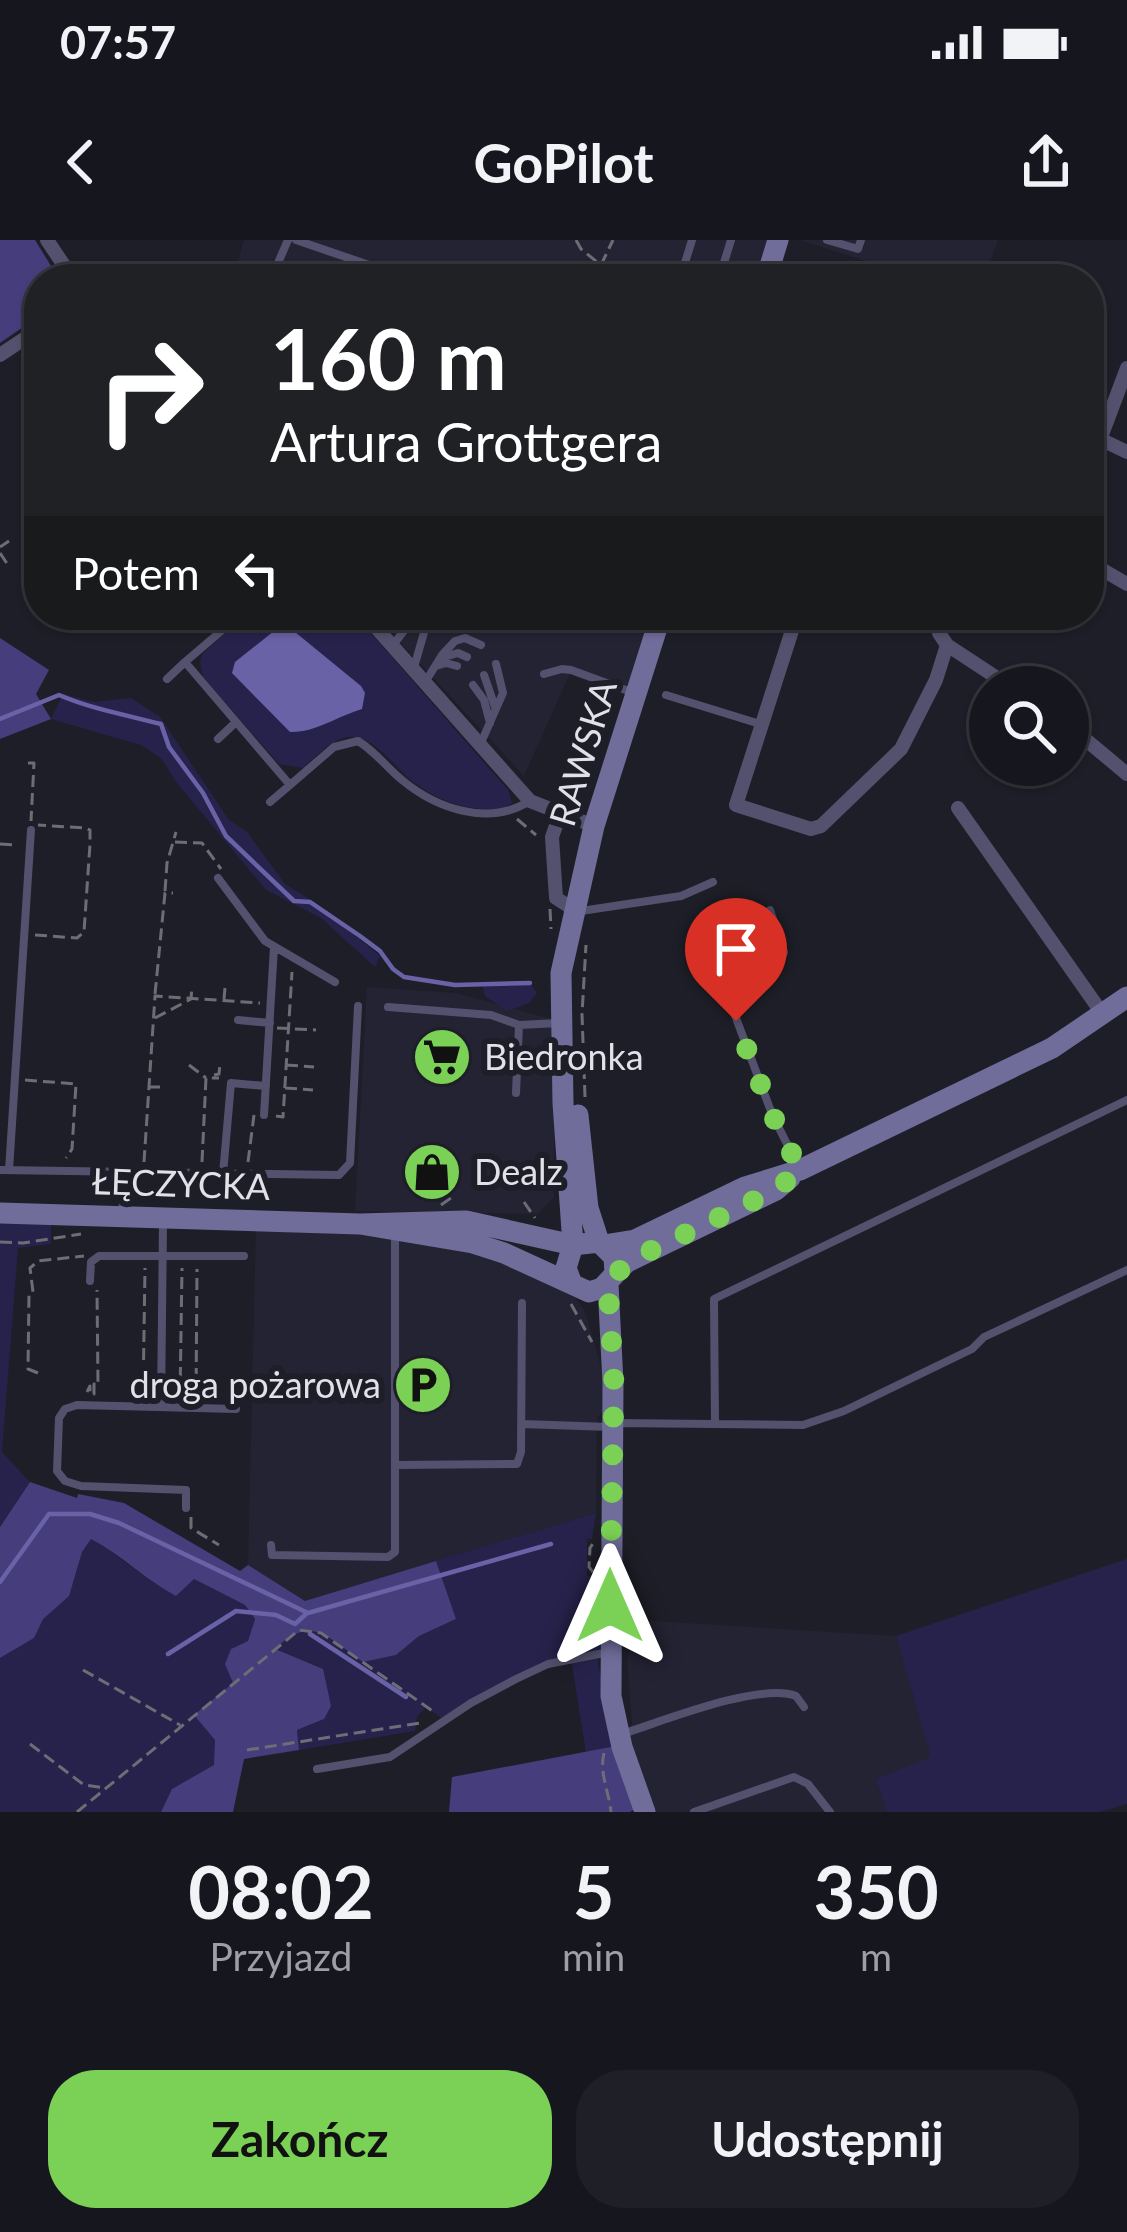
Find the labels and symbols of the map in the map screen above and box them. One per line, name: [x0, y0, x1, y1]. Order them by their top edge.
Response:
street label: RAWSKA: [539, 674, 625, 831]
pin: [685, 898, 787, 1021]
supermarket icon: Biedronka: [411, 1026, 473, 1088]
place label: Biedronka: [484, 1034, 644, 1078]
shop icon: Dealz: [401, 1141, 463, 1203]
place label: Dealz: [474, 1149, 563, 1193]
street label: ŁĘCZYCKA: [91, 1158, 272, 1208]
parking icon: droga pożarowa: [392, 1354, 454, 1416]
place label: droga pożarowa: [129, 1362, 381, 1406]
position arrow: [547, 1543, 673, 1669]

